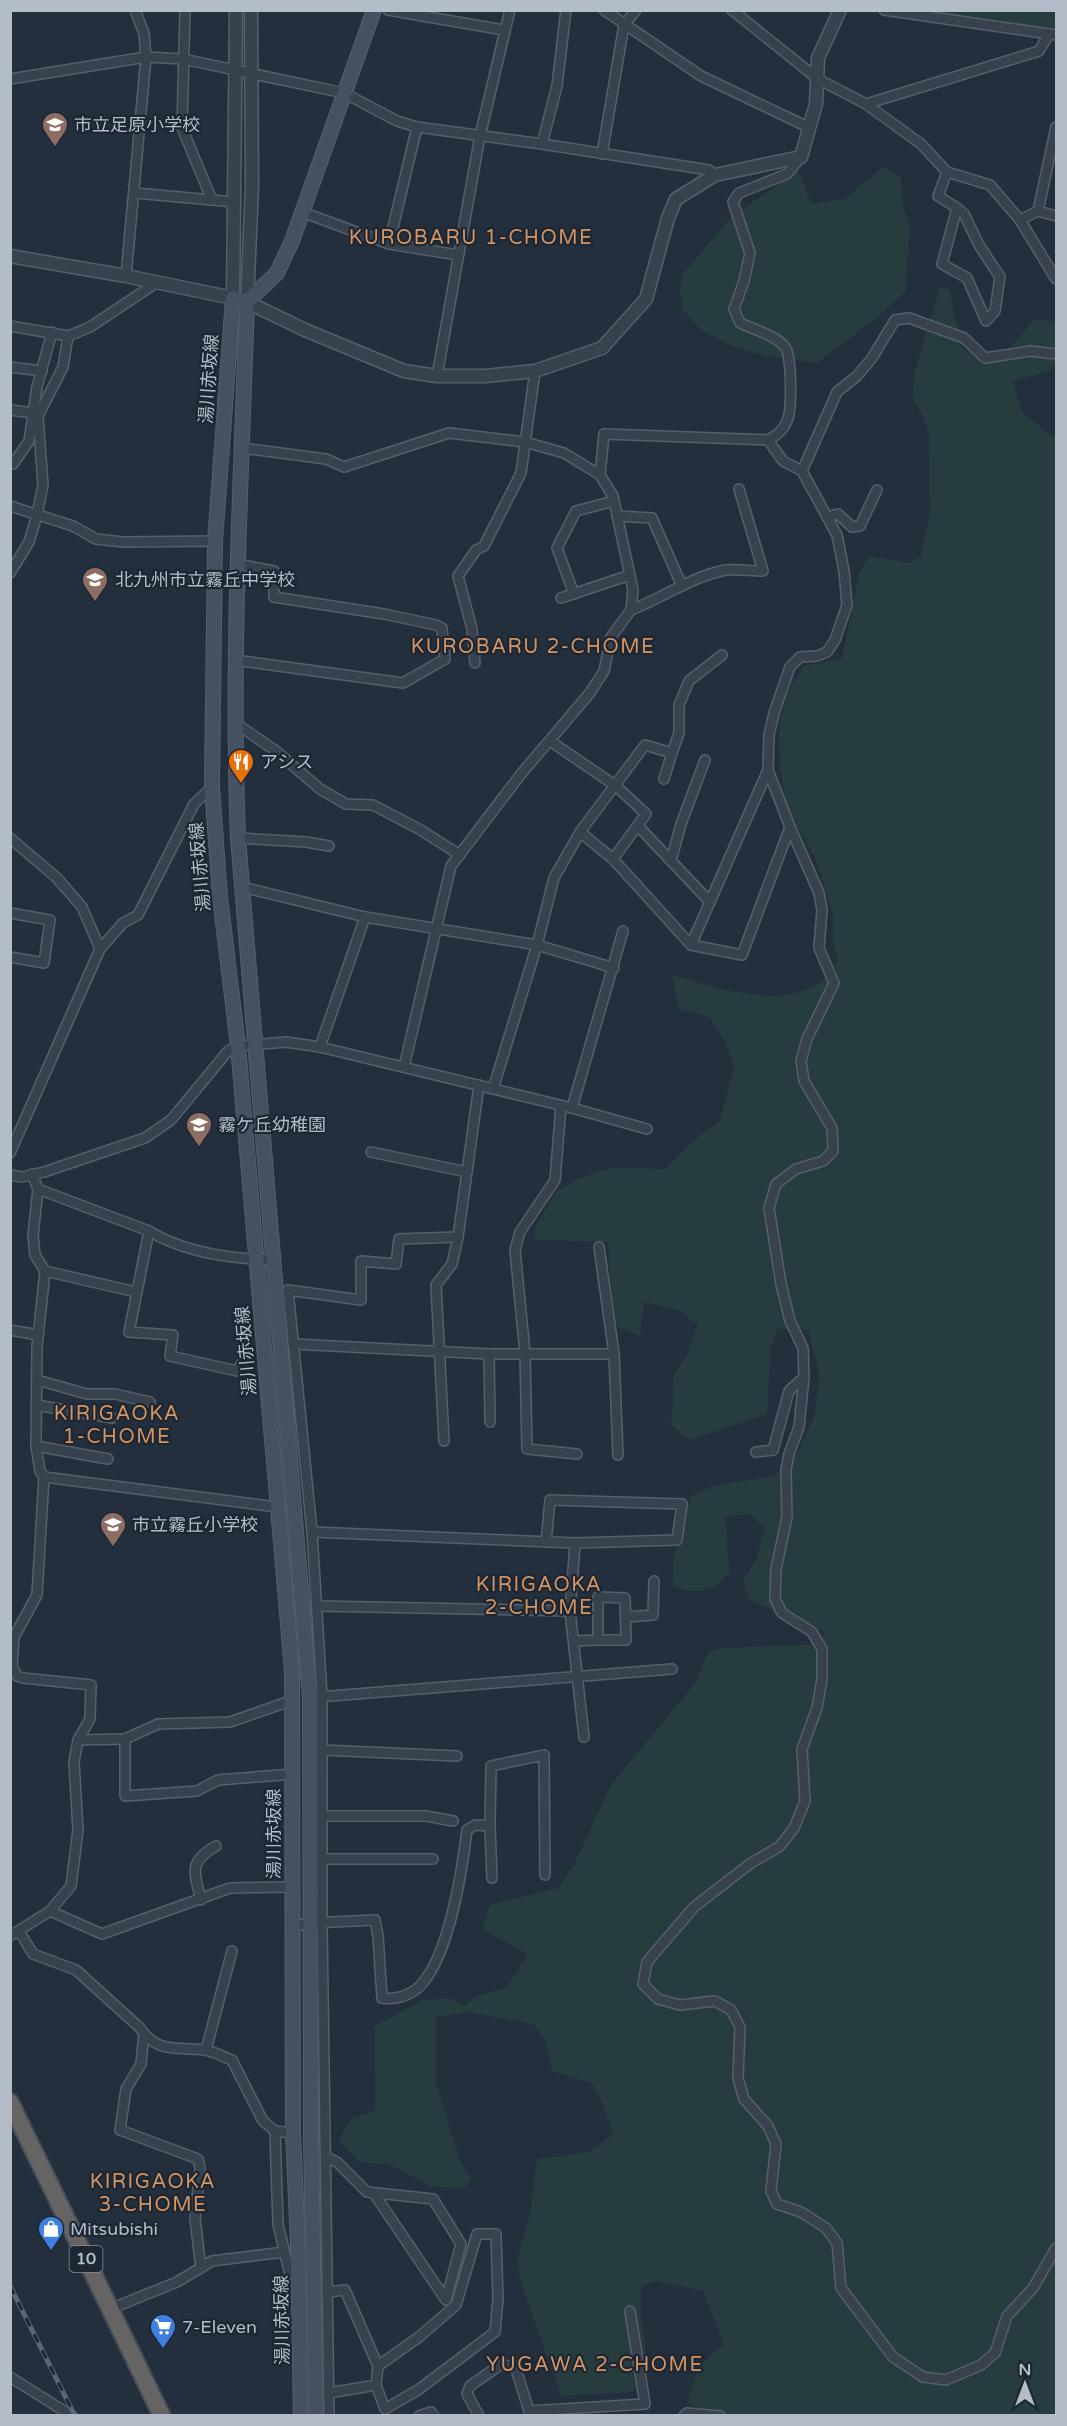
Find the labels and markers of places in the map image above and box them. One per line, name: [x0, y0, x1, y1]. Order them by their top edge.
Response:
school or university icon: 市立足原小学校: [40, 110, 70, 148]
place label: 市立足原小学校: [74, 114, 200, 136]
school or university icon: 北九州市立霧丘中学校: [80, 565, 110, 603]
place label: 北九州市立霧丘中学校: [115, 569, 295, 591]
restaurant icon: アシス: [226, 747, 256, 785]
place label: アシス: [260, 751, 313, 773]
school or university icon: 霧ケ丘幼稚園: [184, 1110, 214, 1148]
place label: 霧ケ丘幼稚園: [218, 1114, 326, 1136]
school or university icon: 市立霧丘小学校: [98, 1510, 128, 1548]
place label: 市立霧丘小学校: [132, 1514, 258, 1536]
shop icon: Mitsubishi: [36, 2214, 66, 2252]
place label: Mitsubishi: [70, 2218, 158, 2240]
supermarket icon: 7-Eleven: [148, 2312, 178, 2350]
place label: 7-Eleven: [182, 2316, 257, 2338]

